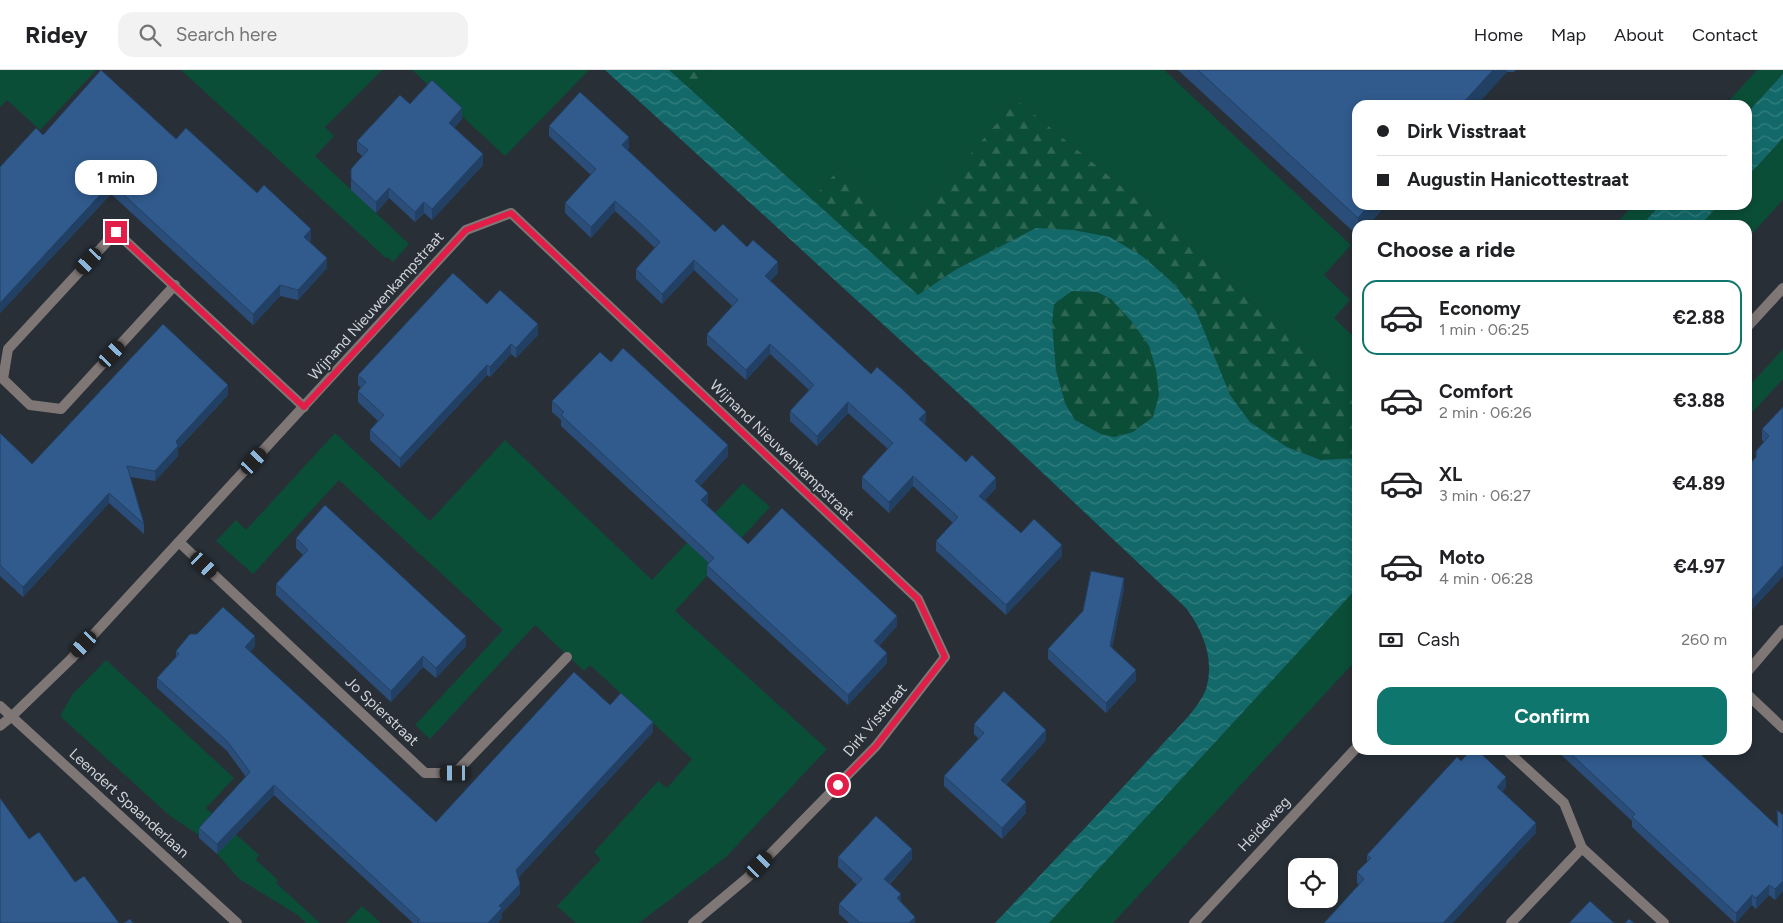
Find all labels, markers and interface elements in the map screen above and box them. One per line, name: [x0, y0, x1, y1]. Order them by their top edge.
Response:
search box: [118, 12, 468, 57]
text: Ridey: [25, 20, 88, 49]
icon: search: [136, 21, 164, 49]
text: Search here: [176, 23, 277, 46]
text: Home: [1474, 24, 1523, 46]
text: Map: [1551, 24, 1586, 46]
text: About: [1614, 24, 1664, 46]
text: Contact: [1692, 24, 1758, 46]
text: Dirk Visstraat: [1407, 120, 1526, 143]
callout: 1 min: [75, 160, 157, 194]
text: 1 min: [97, 168, 135, 187]
text: Augustin Hanicottestraat: [1407, 168, 1629, 191]
route end: [105, 221, 127, 243]
street label: Wijnand Nieuwenkampstraat: [305, 228, 448, 384]
text: Choose a ride: [1377, 236, 1515, 263]
car: [73, 245, 104, 277]
icon: car: [1379, 295, 1424, 340]
text: Economy: [1439, 297, 1521, 320]
text: €2.88: [1673, 306, 1725, 329]
text: 1 min · 06:25: [1439, 320, 1529, 339]
car: [96, 338, 127, 370]
street label: Wijnand Nieuwenkampstraat: [706, 376, 858, 524]
icon: car: [1379, 378, 1424, 423]
text: Comfort: [1439, 380, 1514, 403]
text: €3.88: [1673, 389, 1725, 412]
text: 2 min · 06:26: [1439, 403, 1531, 422]
car: [238, 445, 269, 477]
icon: car: [1379, 461, 1424, 506]
text: XL: [1439, 463, 1462, 486]
text: €4.89: [1672, 472, 1725, 495]
text: 3 min · 06:27: [1439, 486, 1531, 505]
icon: car: [1379, 544, 1424, 589]
text: Moto: [1439, 546, 1485, 569]
car: [187, 549, 220, 581]
text: €4.97: [1673, 555, 1725, 578]
text: 4 min · 06:28: [1439, 569, 1533, 588]
icon: cash: [1377, 626, 1405, 654]
car: [68, 628, 99, 660]
text: Cash: [1417, 628, 1460, 651]
text: 260 m: [1681, 630, 1727, 649]
street label: Jo Spierstraat: [342, 672, 423, 750]
street label: Dirk Visstraat: [839, 680, 911, 760]
button: Confirm: [1377, 687, 1727, 745]
street label: Leendert Spaanderlaan: [65, 745, 193, 861]
car: [440, 766, 470, 781]
route start: [827, 774, 849, 796]
street label: Heideweg: [1234, 793, 1294, 855]
car: [744, 849, 775, 881]
map controls: [1288, 858, 1338, 908]
button: locate: [1288, 858, 1338, 908]

